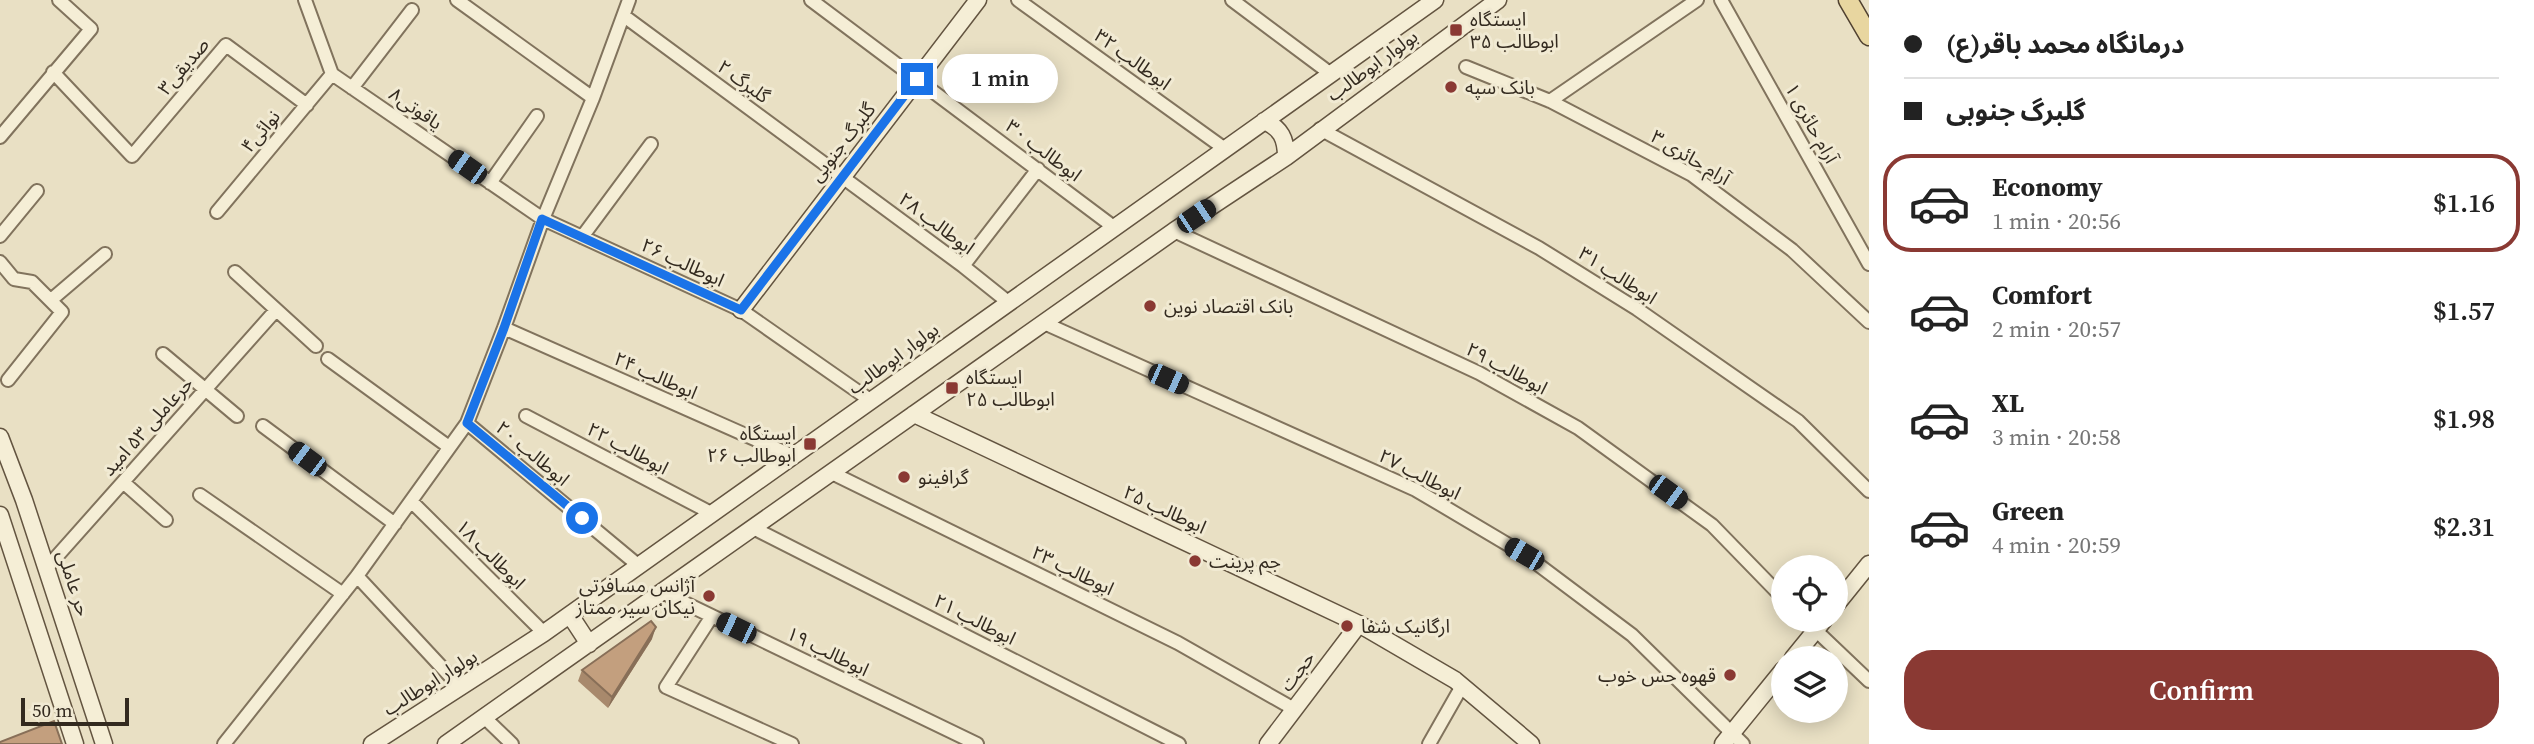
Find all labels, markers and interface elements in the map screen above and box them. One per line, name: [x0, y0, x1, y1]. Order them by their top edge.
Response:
place label: ایستگاه ابوطالب ۳۵: [1470, 6, 1559, 54]
street label: ابوطالب ۳۲: [1089, 22, 1177, 96]
marker: ایستگاه ابوطالب ۳۵: [1448, 22, 1464, 38]
street label: بولوار ابوطالب: [1321, 23, 1423, 107]
text: درمانگاه محمد باقر(ع): [1946, 26, 2185, 62]
street label: صدیقی۳: [151, 32, 215, 100]
street label: گلبرگ ۲: [713, 53, 776, 109]
callout: 1 min: [942, 55, 1057, 104]
text: 1 min: [970, 62, 1030, 94]
route end: [901, 63, 933, 95]
place label: بانک سپه: [1465, 74, 1535, 100]
street label: آرام حائری ۱: [1777, 78, 1845, 170]
marker: بانک سپه: [1443, 79, 1459, 95]
street label: یاقوتی۸: [384, 81, 448, 135]
text: گلبرگ جنوبی: [1946, 93, 2086, 129]
street label: گلبرگ جنوبی: [803, 96, 882, 187]
street label: نوائی۴: [234, 104, 286, 158]
street label: ابوطالب ۳۰: [1001, 113, 1087, 187]
street label: آرام حائری ۳: [1645, 123, 1737, 193]
car: [444, 146, 491, 188]
text: Economy: [1992, 169, 2103, 205]
icon: car: [1908, 172, 1971, 235]
text: $1.16: [2433, 185, 2495, 221]
street label: ابوطالب ۲۸: [894, 186, 980, 260]
car: [1173, 196, 1220, 236]
text: 1 min · 20:56: [1992, 205, 2121, 237]
street label: ابوطالب ۲۶: [637, 231, 729, 293]
street label: ابوطالب ۳۱: [1574, 240, 1662, 310]
text: Comfort: [1992, 277, 2092, 313]
icon: car: [1908, 280, 1971, 343]
place label: بانک اقتصاد نوین: [1164, 293, 1294, 319]
text: $1.57: [2433, 293, 2495, 329]
marker: بانک اقتصاد نوین: [1142, 298, 1158, 314]
text: 2 min · 20:57: [1992, 313, 2121, 345]
street label: بولوار ابوطالب: [842, 316, 944, 400]
street label: ابوطالب ۲۹: [1462, 336, 1552, 400]
street label: ابوطالب ۲۴: [610, 345, 702, 405]
car: [1145, 361, 1192, 397]
place label: ایستگاه ابوطالب ۲۵: [966, 364, 1055, 412]
street label: حرعاملی ۵۳ امید: [95, 371, 199, 481]
marker: ایستگاه ابوطالب ۲۵: [944, 380, 960, 396]
text: XL: [1992, 385, 2024, 421]
icon: car: [1908, 388, 1971, 451]
text: $1.98: [2433, 401, 2495, 437]
street label: ابوطالب ۲۰: [491, 414, 575, 492]
street label: ابوطالب ۲۲: [583, 416, 673, 480]
place label: ایستگاه ابوطالب ۲۶: [707, 420, 796, 468]
text: 3 min · 20:58: [1992, 421, 2121, 453]
marker: ایستگاه ابوطالب ۲۶: [802, 436, 818, 452]
car: [284, 438, 331, 480]
street label: ابوطالب ۲۷: [1374, 442, 1466, 506]
place label: گرافینو: [918, 464, 970, 490]
marker: گرافینو: [896, 469, 912, 485]
car: [1645, 471, 1692, 513]
street label: ابوطالب ۲۵: [1119, 478, 1211, 540]
text: Green: [1992, 493, 2064, 529]
icon: car: [1908, 496, 1971, 559]
route start: [566, 502, 598, 534]
text: $2.31: [2433, 509, 2495, 545]
street label: ابوطالب ۱۸: [450, 513, 532, 595]
text: 4 min · 20:59: [1992, 529, 2121, 561]
car: [1501, 534, 1548, 574]
street label: ابوطالب ۲۳: [1027, 539, 1119, 601]
street label: حر عاملی: [51, 547, 97, 619]
place label: جم پرینت: [1209, 548, 1281, 576]
marker: جم پرینت: [1187, 553, 1203, 569]
map controls: [1771, 555, 1848, 723]
button: locate: [1771, 555, 1848, 632]
place label: آژانس مسافرتی نیکان سیر ممتاز: [575, 572, 696, 620]
street label: ابوطالب ۲۱: [929, 587, 1021, 651]
marker: آژانس مسافرتی نیکان سیر ممتاز: [701, 588, 717, 604]
car: [713, 609, 760, 647]
place label: ارگانیک شفا: [1361, 613, 1450, 639]
marker: ارگانیک شفا: [1339, 618, 1355, 634]
street label: ابوطالب ۱۹: [782, 620, 874, 682]
street label: بولوار ابوطالب: [378, 643, 482, 721]
street label: حجت: [1273, 646, 1321, 696]
button: layers: [1771, 646, 1848, 723]
button: Confirm: [1904, 650, 2499, 730]
place label: قهوه حس خوب: [1598, 662, 1716, 688]
marker: قهوه حس خوب: [1722, 667, 1738, 683]
scale bar: [21, 695, 130, 727]
text: 50 m: [32, 697, 73, 723]

